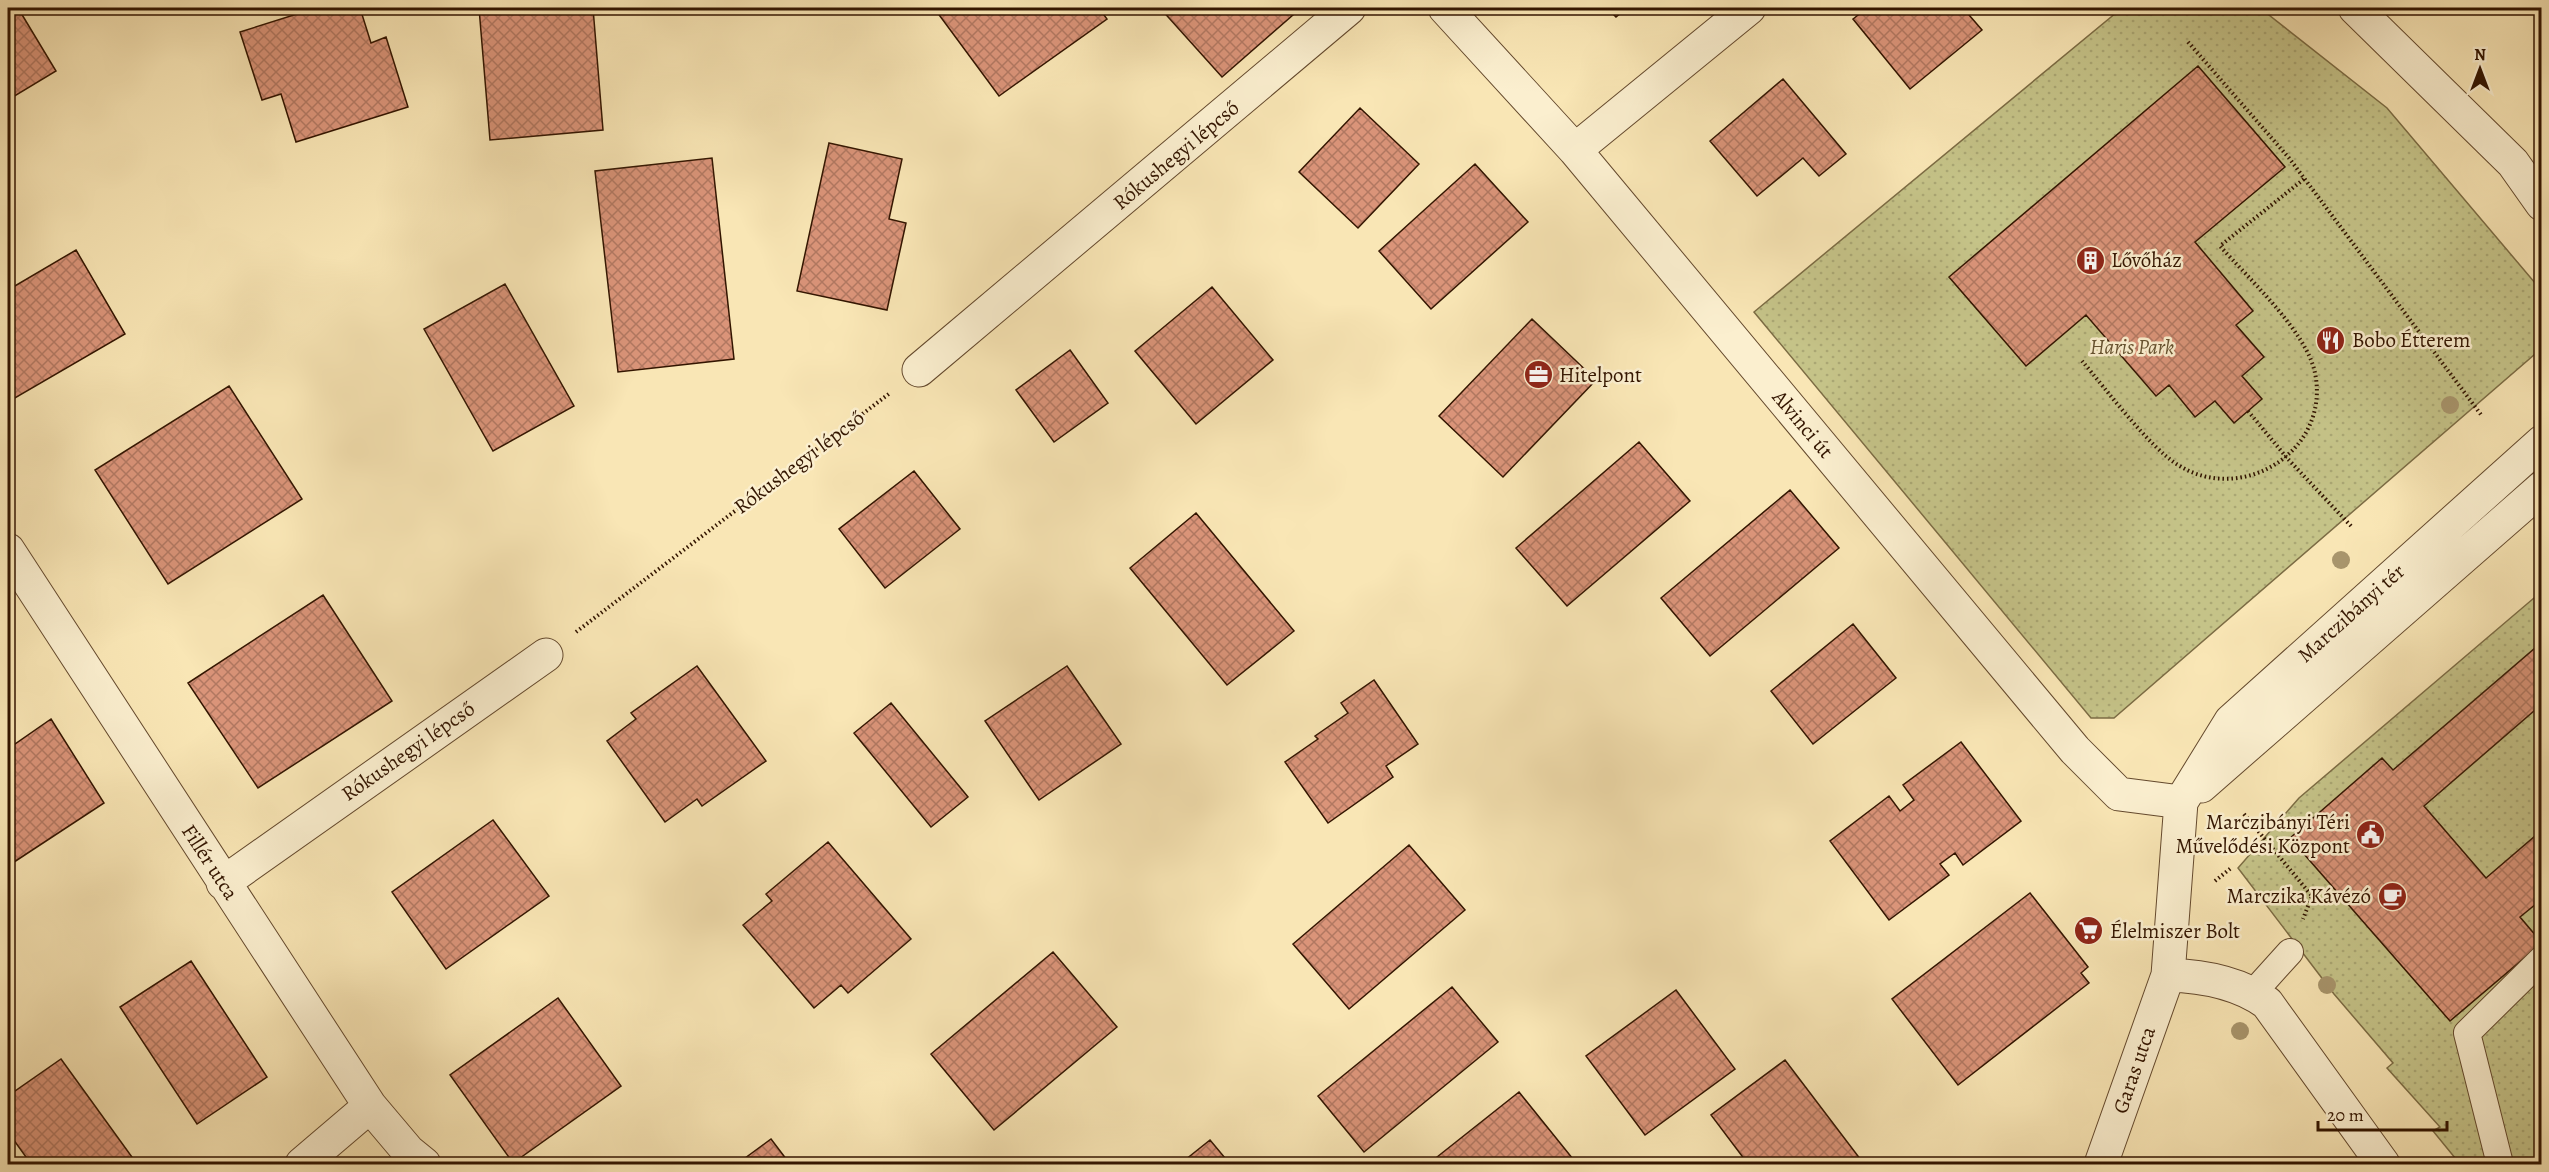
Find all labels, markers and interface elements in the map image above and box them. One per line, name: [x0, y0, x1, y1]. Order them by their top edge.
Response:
north arrow: [2450, 39, 2510, 99]
text: N: [2474, 44, 2486, 66]
street label: Rókushegyi lépcső: [1107, 94, 1245, 216]
building icon: Lővőház: [2074, 244, 2106, 276]
place label: Lővőház: [2111, 246, 2182, 274]
restaurant icon: Bobo Étterem: [2315, 324, 2347, 356]
place label: Bobo Étterem: [2352, 326, 2470, 354]
park label: Haris Park: [2090, 333, 2174, 361]
office icon: Hitelpont: [1522, 359, 1554, 391]
place label: Hitelpont: [1559, 361, 1642, 389]
street label: Alvinci út: [1766, 383, 1840, 464]
street label: Rókushegyi lépcső: [728, 404, 870, 520]
street label: Marczibányi tér: [2291, 557, 2411, 669]
street label: Rókushegyi lépcső: [336, 695, 480, 807]
place label: Marczibányi Téri Művelődési Központ: [2175, 808, 2350, 860]
public building icon: Marczibányi Téri Művelődési Központ: [2355, 818, 2387, 850]
street label: Fillér utca: [175, 819, 245, 905]
cafe icon: Marczika Kávézó: [2376, 880, 2408, 912]
place label: Marczika Kávézó: [2226, 882, 2371, 910]
supermarket icon: Élelmiszer Bolt: [2073, 915, 2105, 947]
place label: Élelmiszer Bolt: [2110, 917, 2240, 945]
street label: Garas utca: [2106, 1022, 2162, 1117]
scale bar: [2318, 1094, 2447, 1132]
text: 20 m: [2327, 1103, 2364, 1127]

